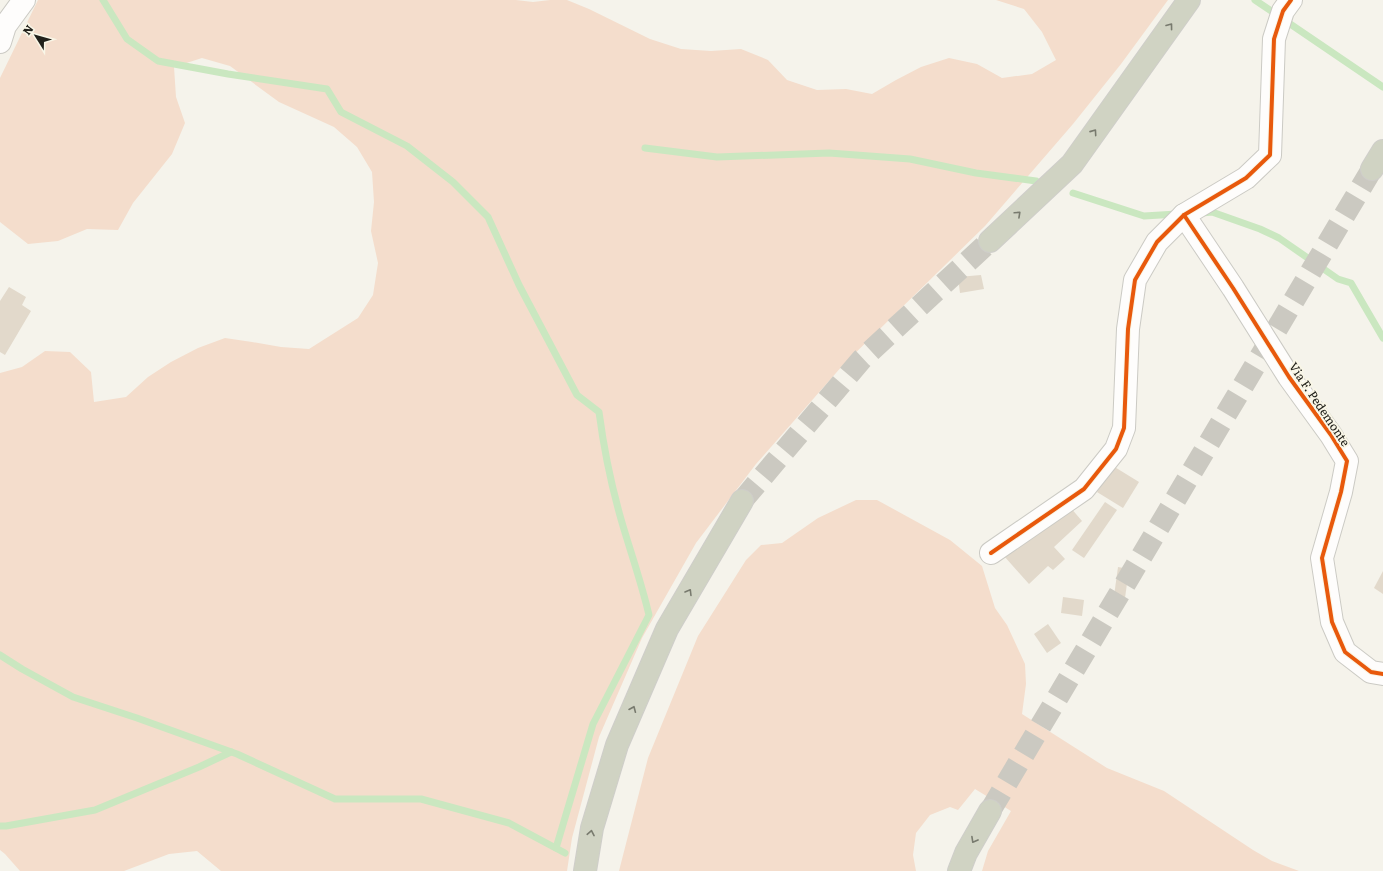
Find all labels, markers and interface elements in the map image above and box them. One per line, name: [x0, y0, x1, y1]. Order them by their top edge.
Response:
north arrow: [16, 16, 56, 56]
text: N: [18, 21, 36, 38]
one-way arrow: [1165, 23, 1172, 30]
one-way arrow: [1089, 129, 1097, 136]
one-way arrow: [1013, 211, 1021, 219]
street label: Via F. Pedemonte: [1285, 358, 1355, 450]
one-way arrow: [684, 589, 691, 596]
one-way arrow: [628, 706, 636, 713]
one-way arrow: [587, 829, 595, 836]
one-way arrow: [971, 836, 978, 843]

